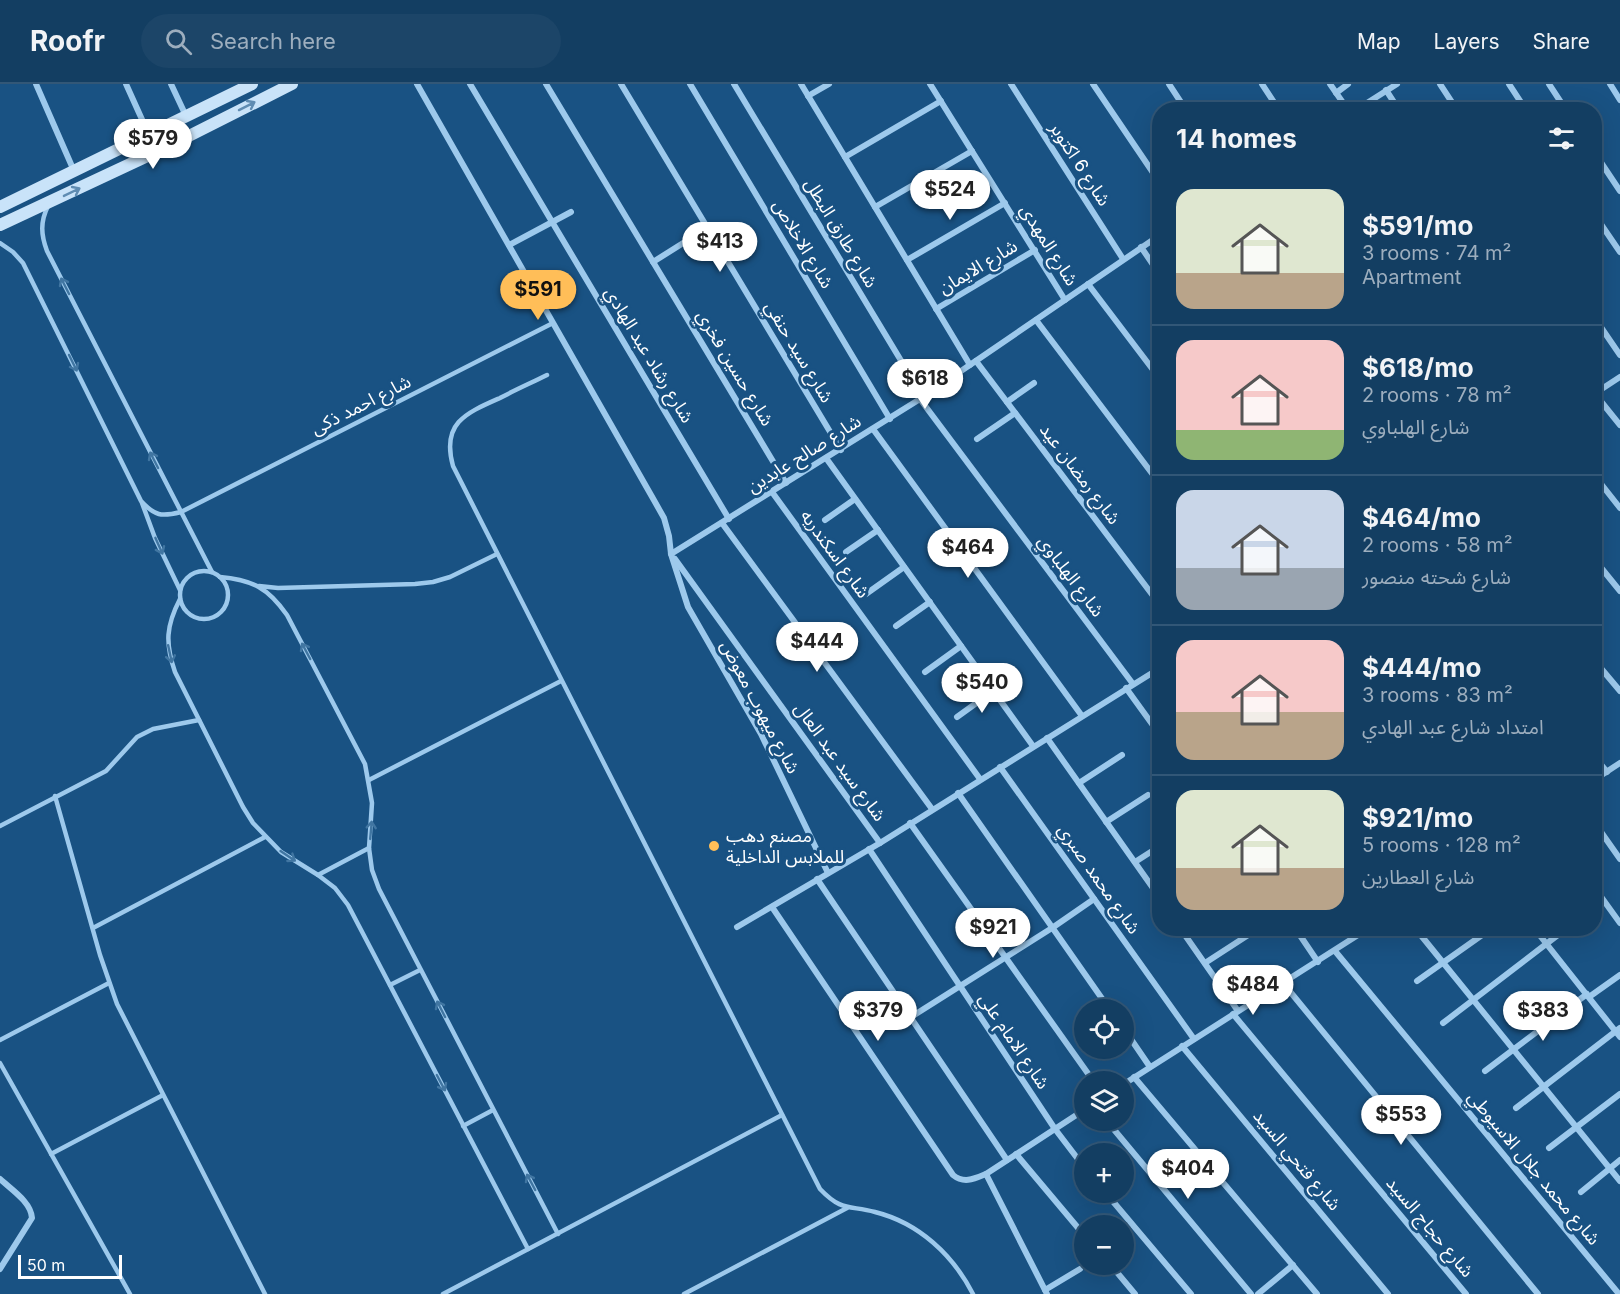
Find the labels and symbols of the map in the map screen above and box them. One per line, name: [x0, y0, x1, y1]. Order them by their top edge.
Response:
one-way arrow: [238, 100, 256, 112]
street label: شارع 6 اكتوبر: [1042, 117, 1115, 212]
pin: $579: [117, 119, 189, 170]
pin: $524: [914, 170, 986, 221]
street label: شارع طارق البطل: [797, 174, 882, 293]
one-way arrow: [63, 185, 81, 197]
street label: شارع الاخلاص: [765, 196, 838, 294]
street label: شارع المهدي: [1013, 200, 1083, 291]
pin: $413: [684, 222, 756, 273]
street label: شارع الايمان: [935, 235, 1023, 302]
pin: $591: [502, 270, 574, 321]
one-way arrow: [59, 278, 70, 296]
street label: شارع رشاد عبد الهادي: [597, 283, 698, 429]
street label: شارع سيد حنفي: [758, 297, 838, 408]
street label: شارع حسين فخري: [689, 306, 778, 431]
one-way arrow: [67, 354, 79, 372]
pin: $618: [889, 359, 961, 410]
street label: شارع احمد ذكى: [307, 370, 416, 442]
street label: شارع صالح عابدين: [743, 410, 867, 500]
street label: شارع رمضان عيد: [1033, 419, 1125, 531]
one-way arrow: [148, 451, 159, 469]
street label: شارع اسكندريه: [793, 506, 874, 604]
pin: $464: [932, 528, 1004, 579]
street label: شارع الهلباوي: [1031, 531, 1109, 623]
one-way arrow: [154, 537, 165, 555]
pin: $444: [781, 622, 853, 673]
street label: شارع ميهوب معوض: [713, 637, 804, 779]
one-way arrow: [300, 642, 311, 660]
one-way arrow: [165, 644, 176, 664]
pin: $540: [946, 663, 1018, 714]
street label: شارع سيد عبد العال: [787, 698, 891, 827]
street label: شارع محمد صبري: [1050, 820, 1145, 940]
one-way arrow: [365, 821, 376, 841]
place label: مصنع دهب للملابس الداخلية: [726, 825, 844, 868]
marker: مصنع دهب للملابس الداخلية: [707, 839, 721, 853]
one-way arrow: [279, 850, 296, 863]
pin: $921: [957, 908, 1029, 959]
pin: $484: [1217, 965, 1289, 1016]
street label: شارع الامام علي: [971, 989, 1054, 1095]
pin: $379: [842, 991, 914, 1042]
pin: $383: [1507, 991, 1579, 1042]
one-way arrow: [435, 1000, 446, 1018]
one-way arrow: [436, 1073, 447, 1091]
street label: شارع محمد جلال الاسيوطي: [1461, 1086, 1605, 1252]
pin: $553: [1365, 1095, 1437, 1146]
street label: شارع فتحي السيد: [1246, 1105, 1346, 1217]
pin: $404: [1152, 1149, 1224, 1200]
street label: شارع حجاج السيد: [1379, 1172, 1478, 1284]
one-way arrow: [525, 1173, 536, 1191]
scale bar: [18, 1252, 122, 1280]

